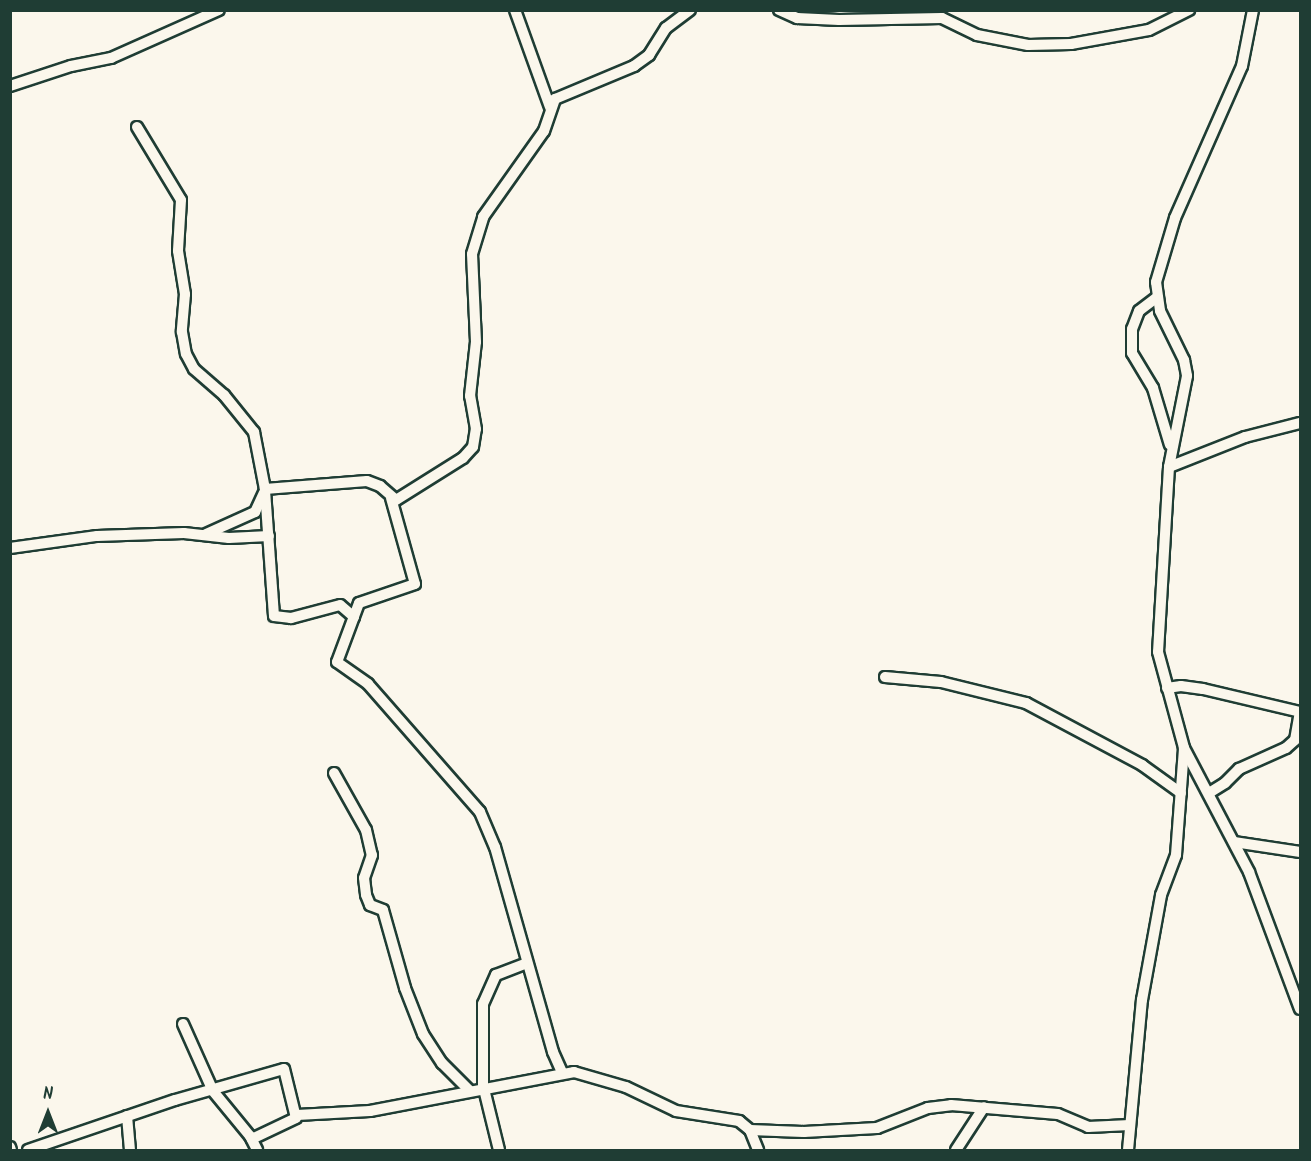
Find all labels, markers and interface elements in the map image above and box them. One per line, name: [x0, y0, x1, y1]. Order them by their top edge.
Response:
text: N: [43, 1082, 53, 1107]
north arrow: [18, 1083, 78, 1143]

